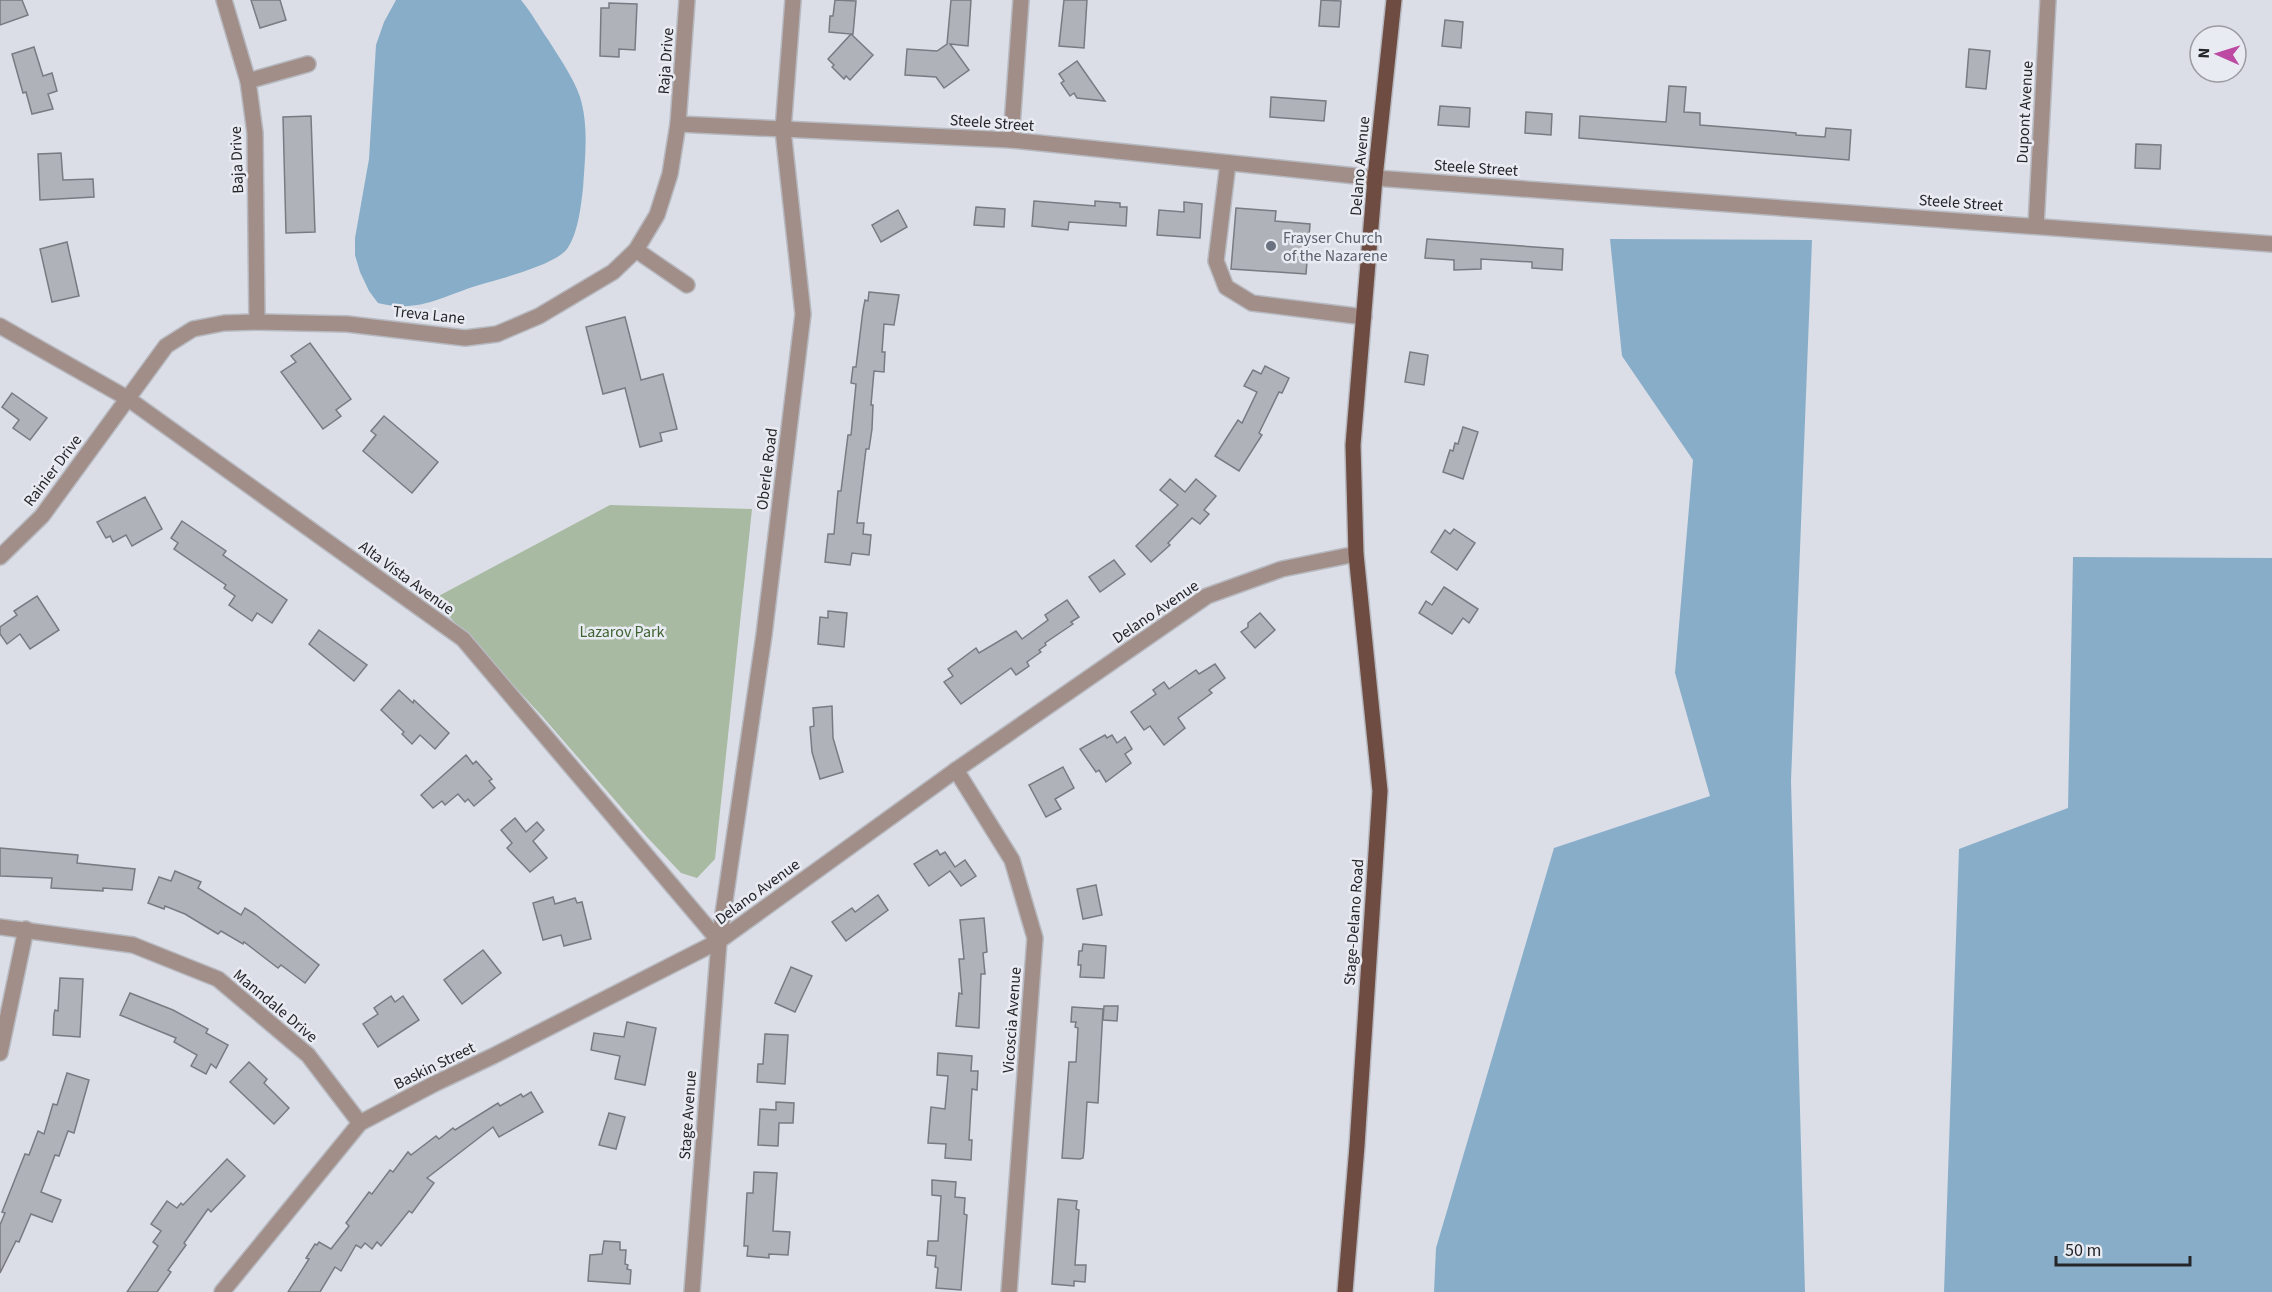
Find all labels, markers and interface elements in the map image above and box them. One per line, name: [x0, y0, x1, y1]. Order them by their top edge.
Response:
north arrow: [2188, 24, 2248, 84]
street label: Raja Drive: [653, 27, 679, 95]
text: N: [2193, 47, 2215, 59]
street label: Dupont Avenue: [2011, 60, 2039, 164]
street label: Steele Street: [949, 109, 1035, 137]
street label: Delano Avenue: [1345, 115, 1375, 217]
street label: Baja Drive: [225, 126, 249, 194]
street label: Steele Street: [1433, 154, 1519, 182]
street label: Steele Street: [1918, 189, 2004, 217]
place label: Frayser Church of the Nazarene: [1283, 227, 1388, 267]
marker: Frayser Church of the Nazarene: [1264, 239, 1278, 253]
street label: Treva Lane: [392, 300, 466, 330]
street label: Oberle Road: [751, 427, 783, 511]
street label: Rainier Drive: [18, 430, 87, 511]
street label: Alta Vista Avenue: [354, 536, 459, 620]
street label: Delano Avenue: [1108, 575, 1203, 649]
park label: Lazarov Park: [580, 621, 665, 643]
street label: Delano Avenue: [711, 854, 804, 930]
street label: Stage-Delano Road: [1339, 858, 1369, 986]
street label: Manndale Drive: [228, 964, 322, 1048]
street label: Vicoscia Avenue: [997, 966, 1027, 1074]
street label: Baskin Street: [390, 1036, 479, 1095]
street label: Stage Avenue: [674, 1070, 702, 1161]
scale bar: [2056, 1229, 2190, 1267]
text: 50 m: [2065, 1238, 2101, 1263]

